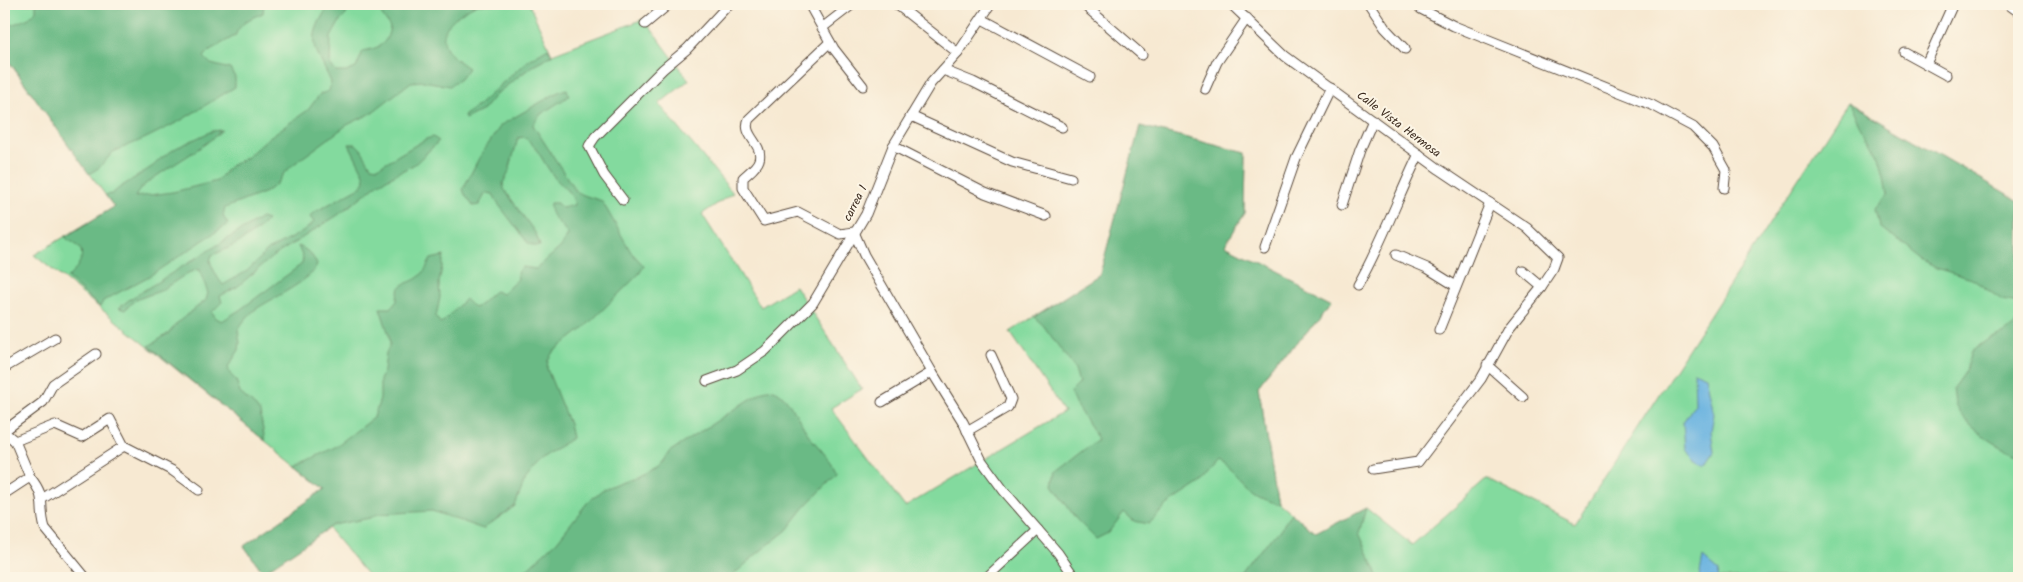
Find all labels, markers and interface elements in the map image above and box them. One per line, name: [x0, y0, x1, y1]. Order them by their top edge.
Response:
street label: Calle Vista Hermosa: [1352, 86, 1445, 163]
street label: carrea 1: [838, 182, 873, 225]

